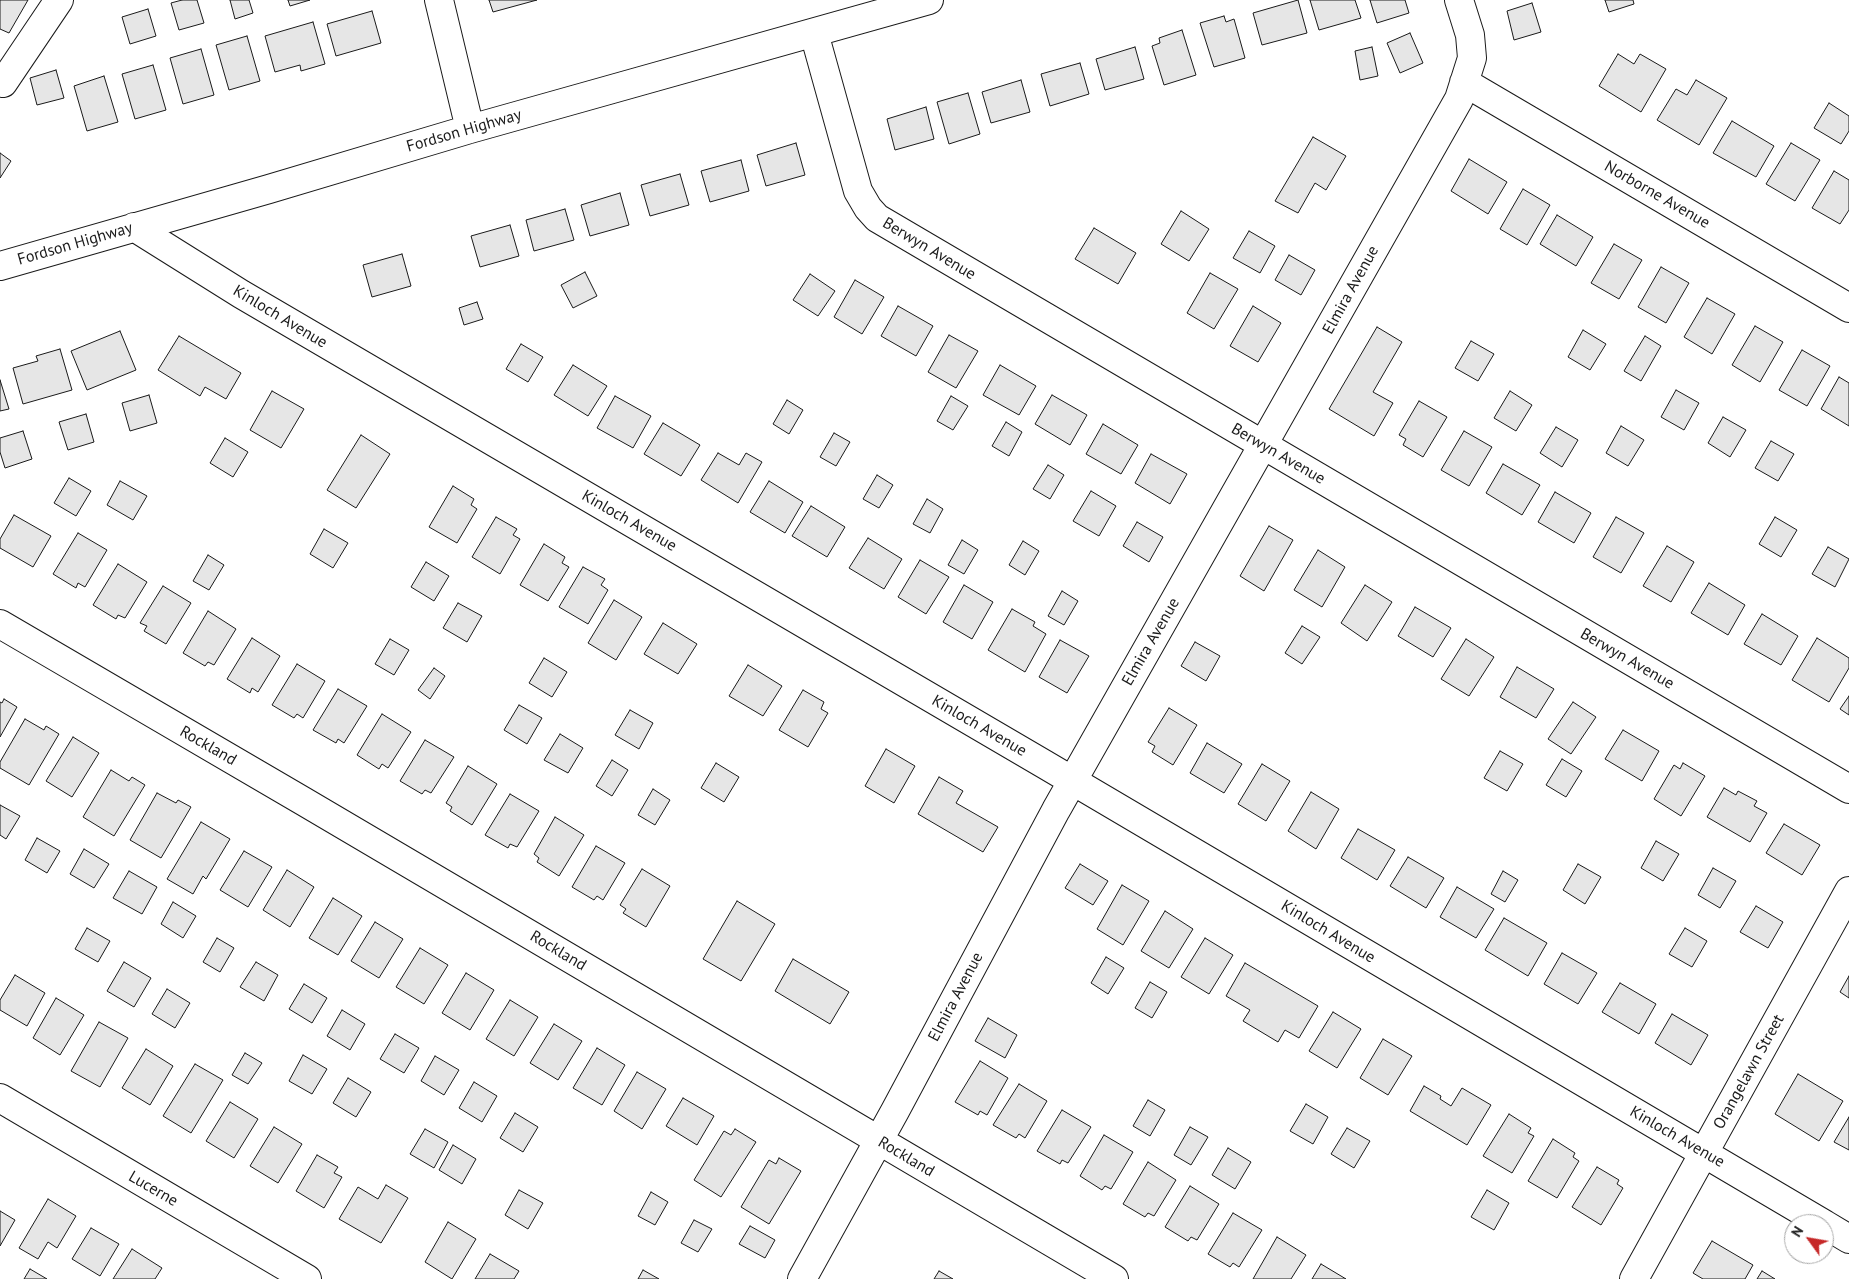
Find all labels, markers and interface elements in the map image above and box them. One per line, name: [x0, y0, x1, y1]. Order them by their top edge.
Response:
street label: Fordson Highway: [404, 105, 524, 157]
street label: Norborne Avenue: [1601, 157, 1713, 233]
street label: Berwyn Avenue: [879, 214, 979, 284]
street label: Fordson Highway: [15, 218, 135, 270]
street label: Elmira Avenue: [1319, 242, 1383, 338]
street label: Kinloch Avenue: [230, 281, 330, 353]
street label: Berwyn Avenue: [1228, 419, 1328, 489]
street label: Kinloch Avenue: [578, 486, 680, 556]
street label: Elmira Avenue: [1118, 595, 1184, 689]
street label: Berwyn Avenue: [1577, 624, 1677, 694]
street label: Kinloch Avenue: [928, 691, 1030, 761]
street label: Rockland: [176, 722, 240, 770]
street label: Kinloch Avenue: [1278, 896, 1378, 968]
street label: Rockland: [526, 927, 590, 975]
street label: Elmira Avenue: [924, 949, 988, 1045]
street label: Orangelawn Street: [1710, 1011, 1788, 1133]
street label: Kinloch Avenue: [1626, 1102, 1728, 1172]
street label: Rockland: [874, 1133, 938, 1181]
street label: Lucerne: [125, 1167, 181, 1211]
north arrow: [1784, 1214, 1834, 1264]
text: N: [1787, 1223, 1807, 1240]

